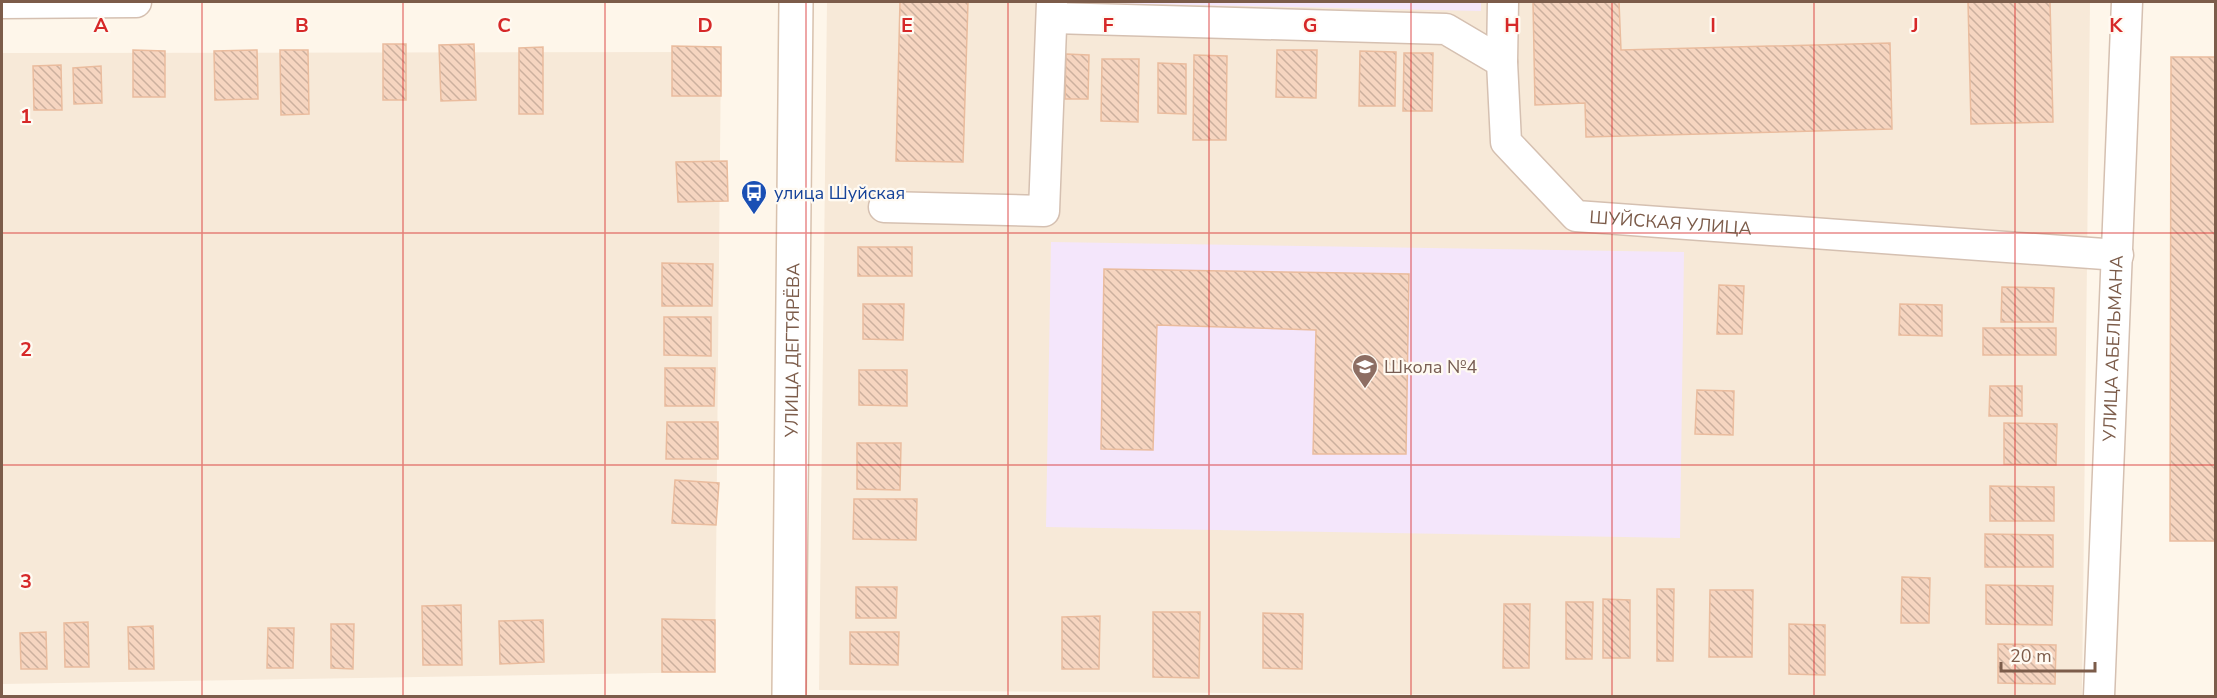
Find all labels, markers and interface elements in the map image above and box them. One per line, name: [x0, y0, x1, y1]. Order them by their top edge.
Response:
text: A: [94, 12, 109, 39]
text: B: [295, 12, 309, 39]
text: C: [497, 12, 511, 39]
text: D: [697, 12, 713, 39]
text: E: [901, 12, 913, 39]
text: F: [1102, 12, 1114, 39]
text: G: [1303, 12, 1317, 39]
text: H: [1504, 12, 1520, 39]
text: I: [1710, 12, 1716, 39]
text: J: [1910, 12, 1919, 39]
text: K: [2109, 12, 2123, 39]
text: 1: [20, 103, 32, 130]
bus stop icon: улица Шуйская: [739, 178, 769, 216]
place label: улица Шуйская: [774, 181, 905, 205]
street label: ШУЙСКАЯ УЛИЦА: [1589, 205, 1753, 241]
street label: УЛИЦА АБЕЛЬМАНА: [2097, 255, 2129, 443]
street label: УЛИЦА ДЕГТЯРЁВА: [780, 263, 805, 438]
text: 2: [20, 336, 32, 363]
school or university icon: Школа №4: [1350, 352, 1380, 390]
place label: Школа №4: [1384, 355, 1478, 379]
text: 3: [20, 568, 32, 595]
scale bar: [2001, 635, 2096, 673]
text: 20 m: [2010, 644, 2052, 668]

